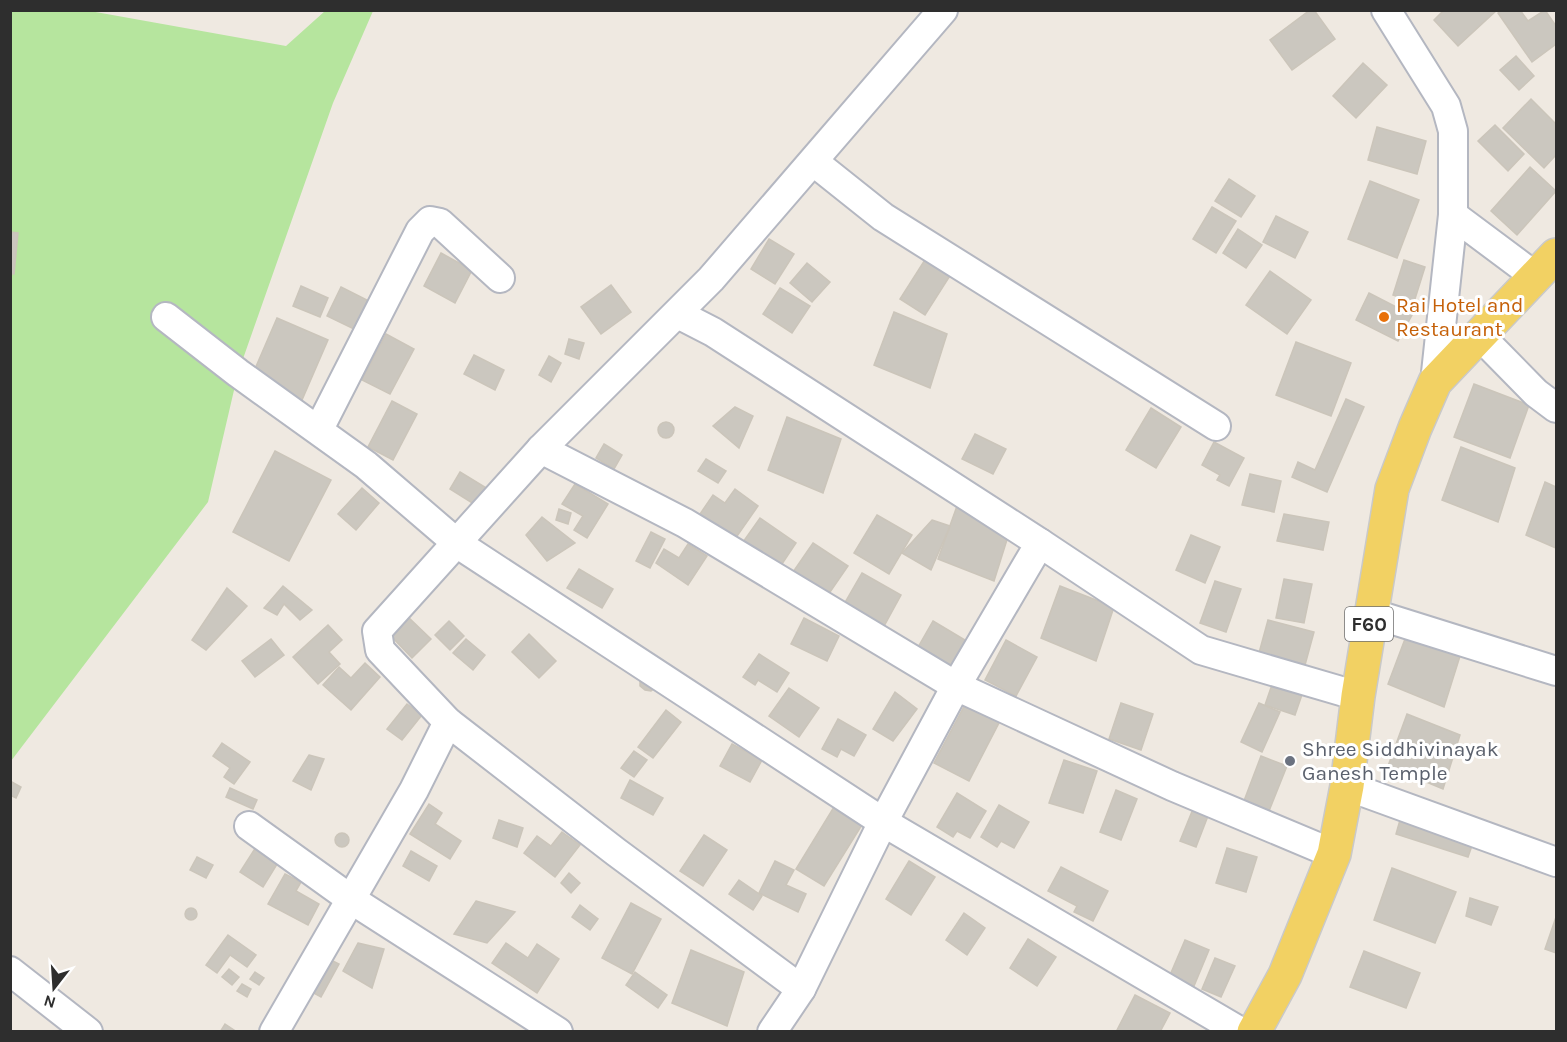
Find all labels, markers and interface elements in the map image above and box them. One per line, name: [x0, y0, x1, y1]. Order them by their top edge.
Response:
place label: Rai Hotel and Restaurant: [1396, 293, 1523, 341]
marker: Rai Hotel and Restaurant: [1377, 310, 1391, 324]
road number: F60: [1345, 607, 1393, 641]
place label: Shree Siddhivinayak Ganesh Temple: [1302, 737, 1499, 785]
marker: Shree Siddhivinayak Ganesh Temple: [1283, 754, 1297, 768]
north arrow: [24, 958, 84, 1018]
text: N: [41, 991, 58, 1013]

